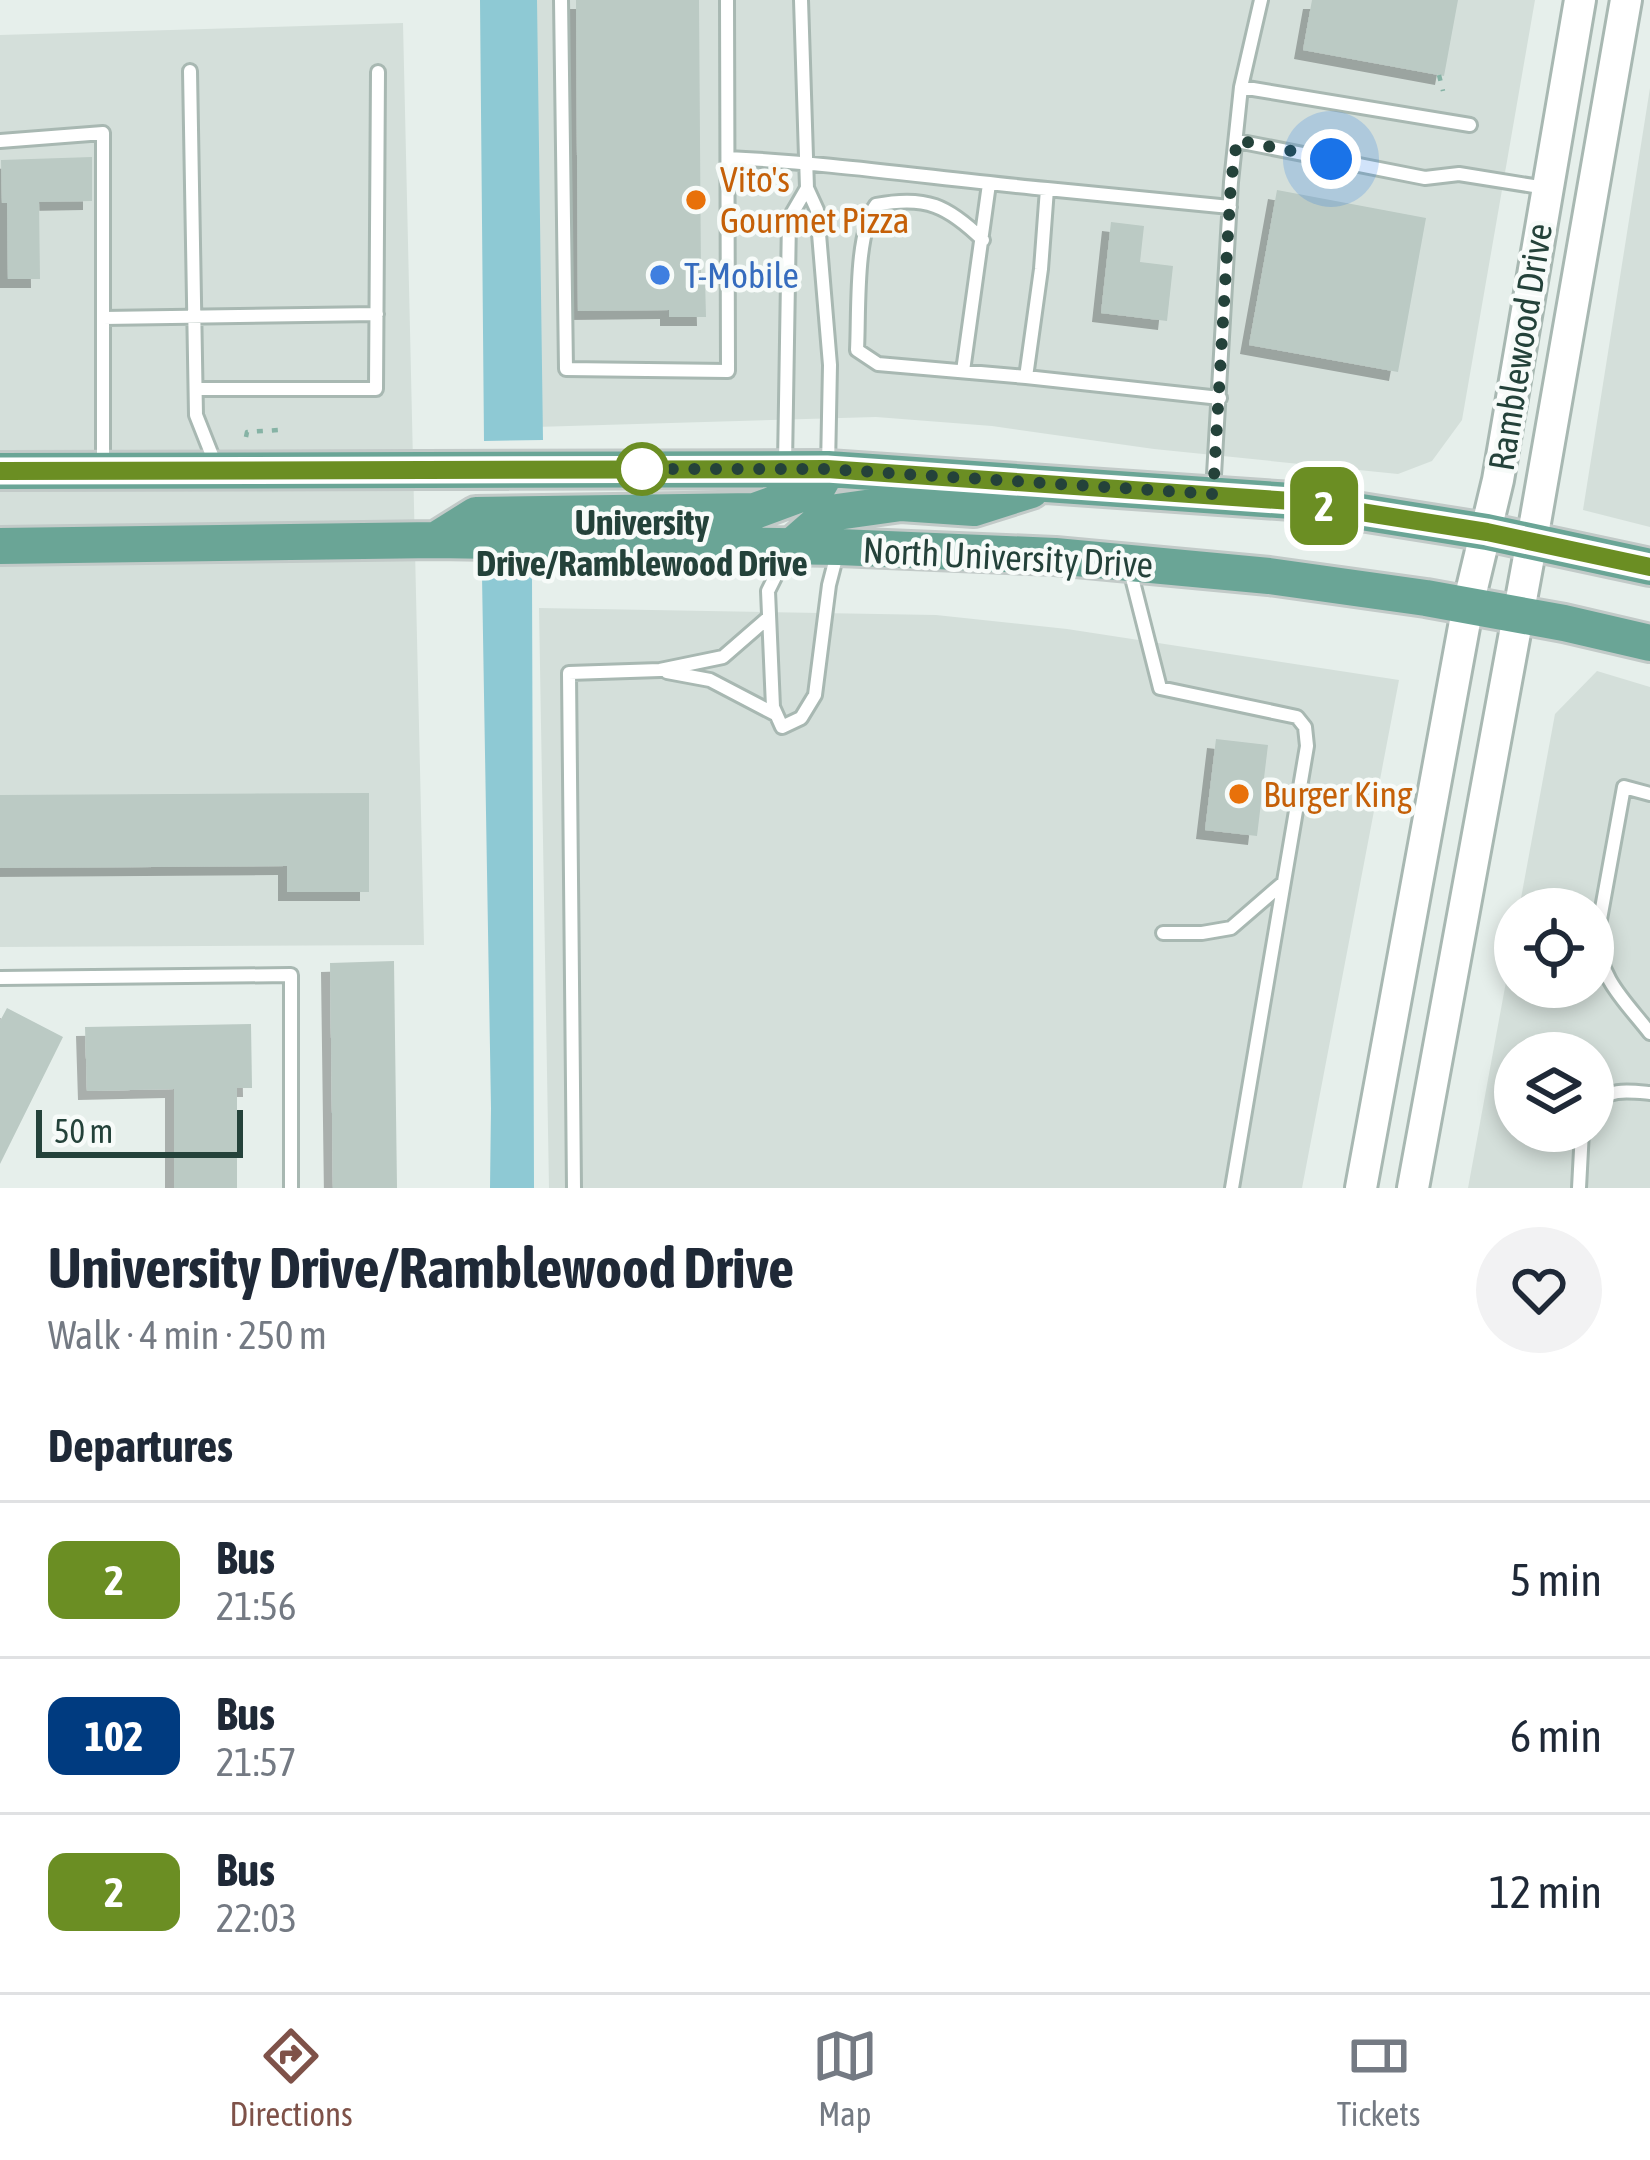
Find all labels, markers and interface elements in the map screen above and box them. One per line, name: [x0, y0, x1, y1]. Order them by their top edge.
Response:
your location: [1301, 129, 1361, 189]
place label: Vito's Gourmet Pizza: [720, 158, 909, 241]
marker: Vito's Gourmet Pizza: [683, 187, 709, 213]
street label: Ramblewood Drive: [1480, 220, 1560, 474]
place label: T-Mobile: [684, 254, 799, 296]
marker: T-Mobile: [647, 262, 673, 288]
marker: University Drive/Ramblewood Drive: [617, 444, 667, 494]
line badge: 2: [1285, 467, 1363, 545]
text: 2: [1314, 482, 1334, 530]
place label: University Drive/Ramblewood Drive: [476, 501, 808, 584]
street label: North University Drive: [862, 528, 1154, 586]
place label: Burger King: [1263, 773, 1413, 815]
marker: Burger King: [1226, 781, 1252, 807]
map controls: [1494, 888, 1614, 1152]
button: locate: [1494, 888, 1614, 1008]
button: layers: [1494, 1032, 1614, 1152]
scale bar: [36, 1104, 243, 1157]
text: 50 m: [54, 1112, 113, 1150]
button: heart: [1476, 1227, 1602, 1353]
text: University Drive/Ramblewood Drive: [48, 1235, 794, 1300]
text: Walk · 4 min · 250 m: [48, 1313, 327, 1357]
text: Departures: [48, 1420, 233, 1472]
text: Bus: [216, 1532, 275, 1584]
text: 5 min: [1510, 1554, 1602, 1606]
text: 2: [104, 1556, 124, 1604]
text: 21:56: [216, 1584, 296, 1628]
text: Bus: [216, 1688, 275, 1740]
text: 6 min: [1510, 1710, 1602, 1762]
text: 102: [84, 1712, 144, 1760]
text: 21:57: [216, 1740, 296, 1784]
text: Bus: [216, 1844, 275, 1896]
text: 12 min: [1489, 1866, 1602, 1918]
text: 2: [104, 1868, 124, 1916]
text: 22:03: [216, 1896, 297, 1940]
tab: Directions: [230, 2023, 353, 2133]
tab: Map: [812, 2023, 878, 2133]
tab: Tickets: [1337, 2023, 1420, 2133]

